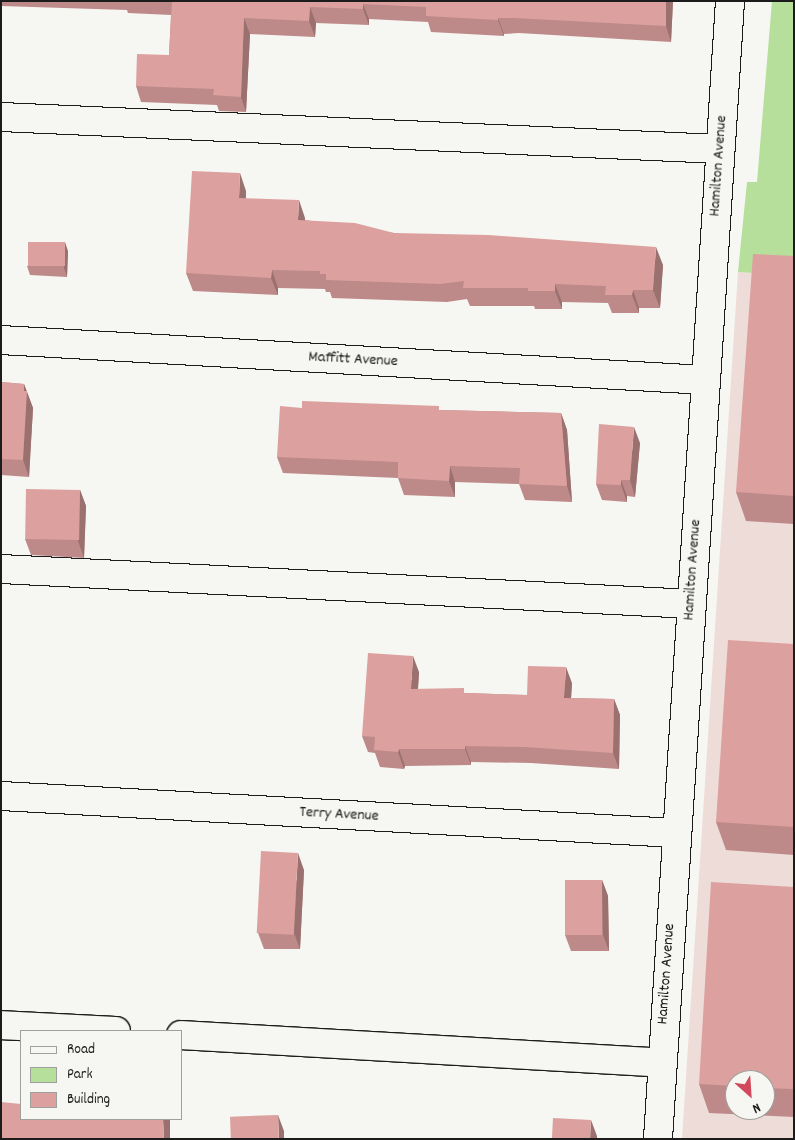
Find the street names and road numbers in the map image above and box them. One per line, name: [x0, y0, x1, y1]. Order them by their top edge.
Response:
street label: Hamilton Avenue: [706, 115, 732, 217]
street label: Maffitt Avenue: [308, 348, 398, 372]
street label: Hamilton Avenue: [680, 519, 706, 621]
street label: Terry Avenue: [299, 803, 379, 827]
street label: Hamilton Avenue: [654, 923, 680, 1025]

